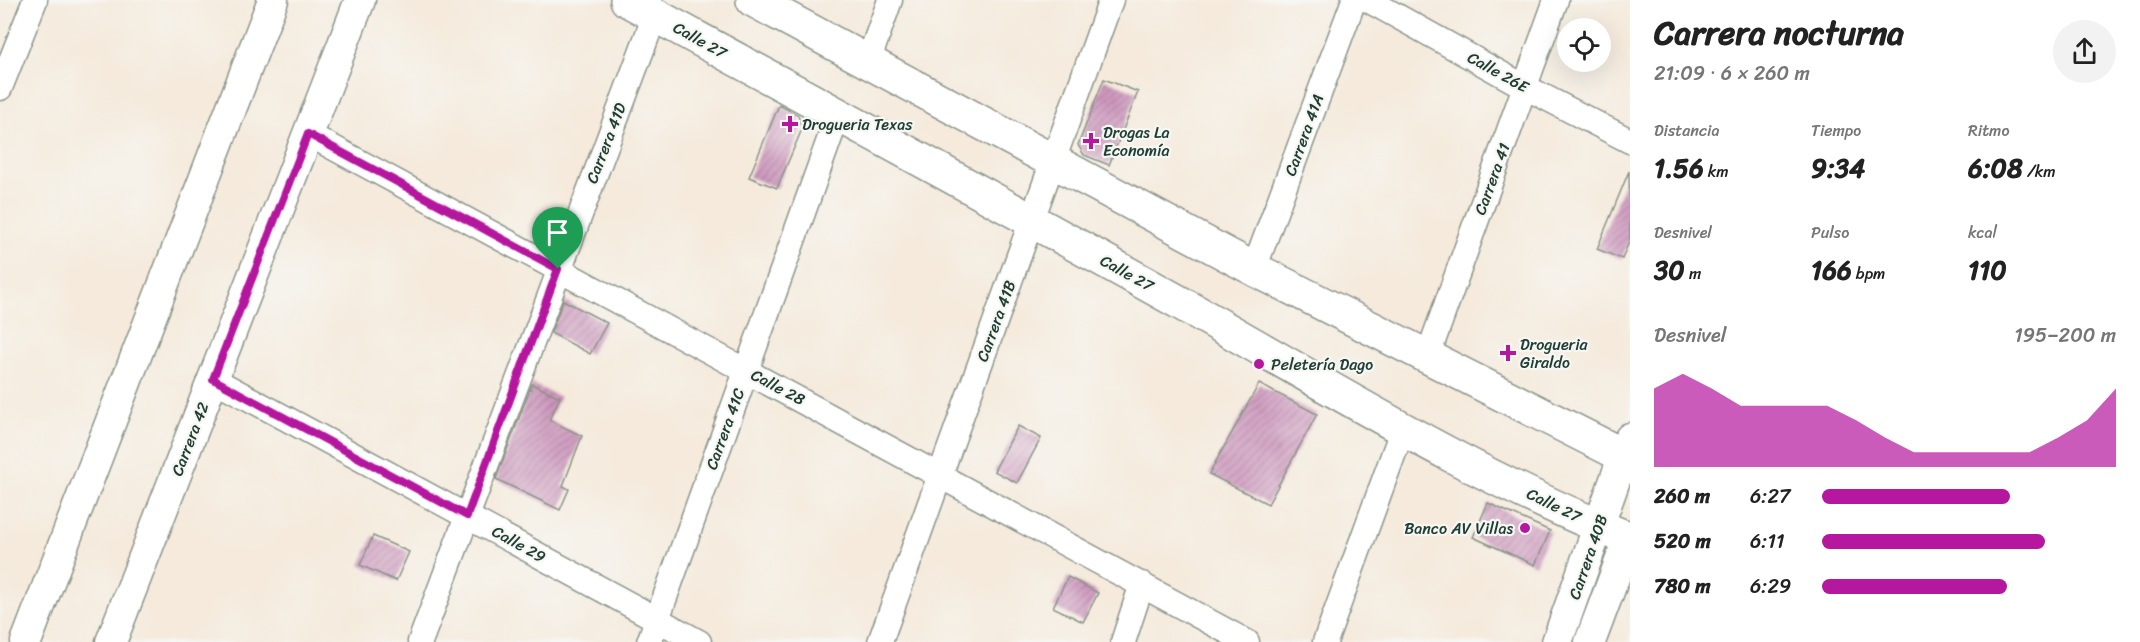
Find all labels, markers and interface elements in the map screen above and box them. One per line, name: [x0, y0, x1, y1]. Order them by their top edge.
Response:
text: Carrera nocturna: [1654, 4, 1904, 62]
street label: Calle 27: [668, 13, 733, 67]
map controls: [1557, 18, 1611, 72]
button: locate: [1557, 18, 1611, 72]
button: share: [2053, 20, 2116, 83]
street label: Calle 26E: [1462, 43, 1535, 101]
text: 21:09 · 6 × 260 m: [1654, 56, 1810, 91]
street label: Carrera 41A: [1276, 90, 1332, 180]
street label: Carrera 41D: [577, 98, 635, 188]
place label: Drogueria Texas: [802, 110, 913, 139]
text: Distancia: [1654, 116, 1720, 145]
text: Tiempo: [1811, 116, 1861, 145]
text: Ritmo: [1968, 116, 2010, 145]
marker: Drogueria Texas: [783, 117, 797, 131]
place label: Drogas La Economía: [1103, 118, 1170, 165]
marker: Drogas La Economía: [1084, 134, 1098, 148]
street label: Carrera 41: [1466, 139, 1518, 219]
text: 1.56: [1654, 145, 1704, 191]
text: 9:34: [1811, 145, 1865, 191]
text: 6:08: [1968, 145, 2023, 191]
text: km: [1704, 157, 1729, 186]
text: /km: [2023, 157, 2056, 186]
pin: [532, 207, 583, 269]
icon: arrive: [541, 216, 574, 249]
text: Desnivel: [1654, 218, 1712, 247]
text: Pulso: [1811, 218, 1849, 247]
text: kcal: [1968, 218, 1997, 247]
street label: Calle 27: [1095, 246, 1160, 300]
text: 30: [1654, 247, 1685, 293]
text: 166: [1811, 247, 1852, 293]
text: 110: [1968, 247, 2007, 293]
text: m: [1685, 259, 1701, 288]
text: bpm: [1852, 259, 1885, 288]
street label: Carrera 41B: [968, 276, 1024, 366]
text: Desnivel: [1654, 318, 1726, 353]
text: 195–200 m: [2014, 318, 2116, 353]
place label: Drogueria Giraldo: [1520, 330, 1589, 377]
marker: Drogueria Giraldo: [1501, 346, 1515, 360]
place label: Peletería Dago: [1271, 350, 1373, 379]
marker: Peletería Dago: [1252, 357, 1266, 371]
street label: Calle 28: [745, 360, 811, 414]
street label: Carrera 41C: [697, 384, 753, 474]
street label: Carrera 42: [163, 398, 217, 480]
street label: Calle 27: [1522, 479, 1587, 531]
text: 260 m: [1654, 479, 1710, 514]
text: 6:27: [1750, 479, 1790, 514]
street label: Carrera 40B: [1560, 511, 1616, 603]
place label: Banco AV Villas: [1404, 514, 1513, 543]
street label: Calle 29: [486, 517, 552, 571]
marker: Banco AV Villas: [1518, 521, 1532, 535]
text: 520 m: [1654, 524, 1711, 559]
text: 6:11: [1750, 524, 1785, 559]
text: 780 m: [1654, 569, 1711, 604]
text: 6:29: [1750, 569, 1791, 604]

